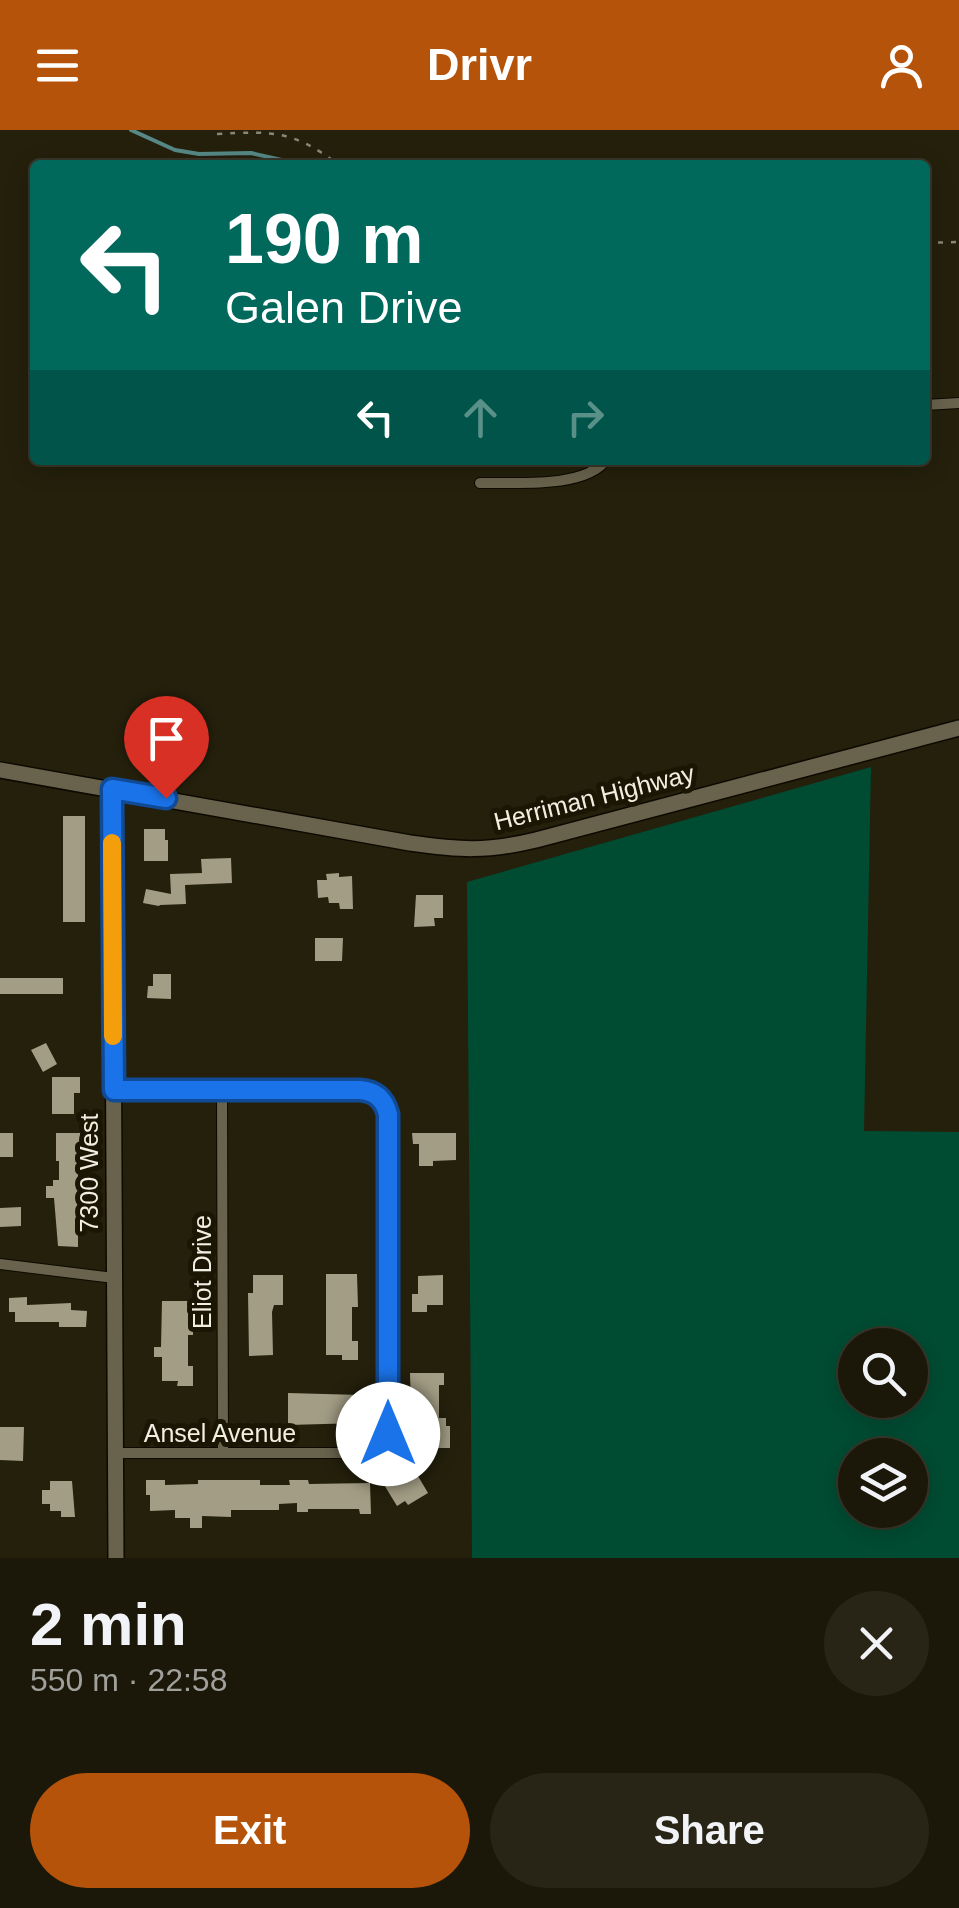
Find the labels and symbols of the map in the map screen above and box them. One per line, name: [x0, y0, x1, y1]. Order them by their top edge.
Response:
pin: [124, 696, 209, 799]
street label: Herriman Highway: [491, 758, 698, 835]
street label: 7300 West: [75, 1113, 103, 1233]
street label: Eliot Drive: [188, 1215, 216, 1329]
position arrow: [336, 1382, 440, 1486]
street label: Ansel Avenue: [144, 1419, 296, 1447]

